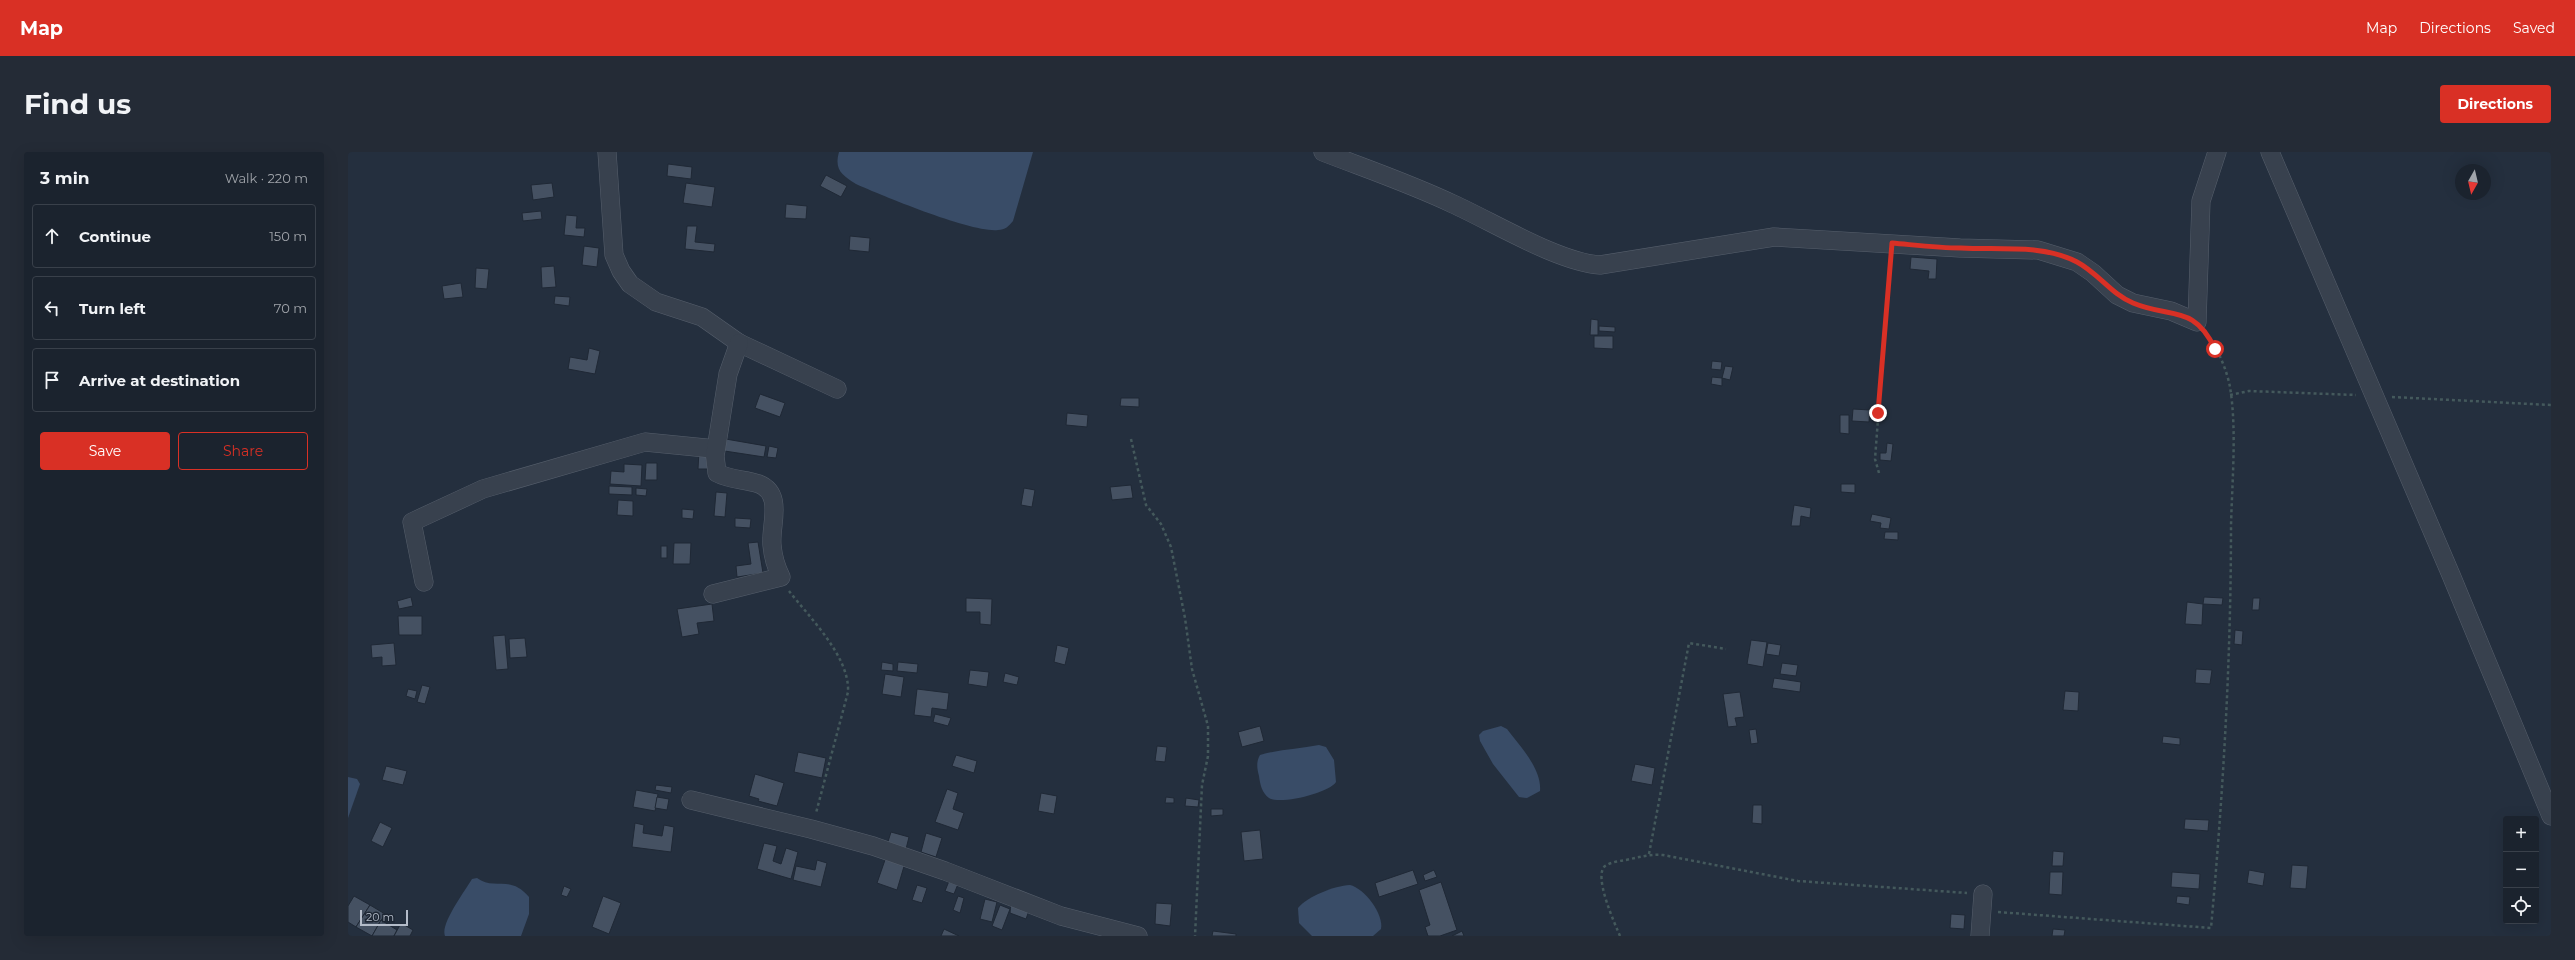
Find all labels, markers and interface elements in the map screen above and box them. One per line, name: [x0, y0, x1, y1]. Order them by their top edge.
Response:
text: Map: [20, 17, 63, 40]
text: Map: [2366, 19, 2397, 37]
text: Directions: [2419, 19, 2491, 37]
text: Saved: [2513, 19, 2555, 37]
button: Directions: [2440, 85, 2551, 123]
text: Find us: [24, 87, 131, 121]
north arrow: [2455, 164, 2491, 200]
text: 3 min: [40, 168, 90, 188]
text: Walk · 220 m: [225, 170, 308, 186]
icon: ahead: [41, 225, 63, 247]
text: Continue: [79, 227, 151, 246]
text: 150 m: [269, 228, 307, 244]
icon: left: [41, 297, 63, 319]
text: Turn left: [79, 299, 146, 318]
text: 70 m: [274, 300, 307, 316]
route start: [2206, 340, 2224, 358]
icon: arrive: [41, 369, 63, 391]
text: Arrive at destination: [79, 371, 240, 390]
route end: [1869, 404, 1887, 422]
button: Save: [40, 432, 170, 470]
button: Share: [178, 432, 308, 470]
map controls: [2503, 816, 2539, 924]
button: +: [2503, 816, 2539, 852]
button: −: [2503, 852, 2539, 888]
button: locate: [2503, 888, 2539, 924]
scale bar: [360, 908, 408, 927]
text: 20 m: [366, 910, 394, 924]

